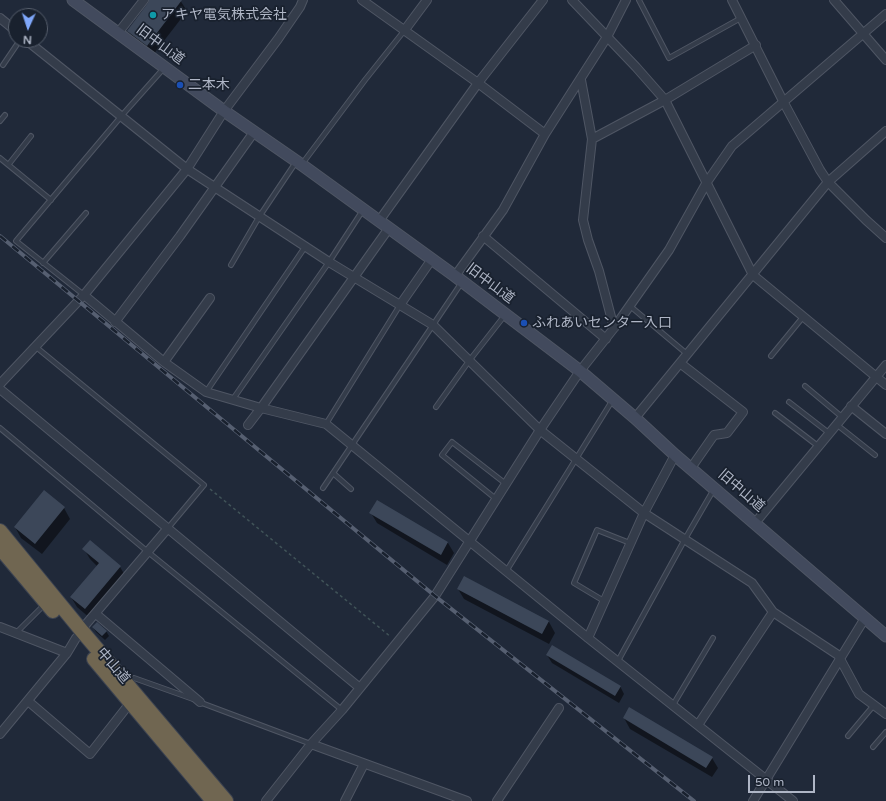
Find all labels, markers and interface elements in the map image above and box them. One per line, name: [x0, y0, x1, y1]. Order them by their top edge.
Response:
place label: アキヤ電気株式会社: [161, 7, 287, 23]
north arrow: [8, 8, 48, 48]
marker: アキヤ電気株式会社: [148, 10, 158, 20]
street label: 旧中山道: [133, 21, 187, 69]
text: N: [23, 33, 32, 46]
place label: 二本木: [188, 77, 230, 93]
marker: 二本木: [175, 80, 185, 90]
street label: 旧中山道: [463, 260, 517, 308]
place label: ふれあいセンター入口: [532, 315, 672, 331]
marker: ふれあいセンター入口: [519, 318, 529, 328]
street label: 旧中山道: [714, 466, 768, 516]
street label: 中山道: [93, 645, 133, 687]
scale bar: [750, 767, 817, 793]
text: 50 m: [755, 775, 784, 789]

